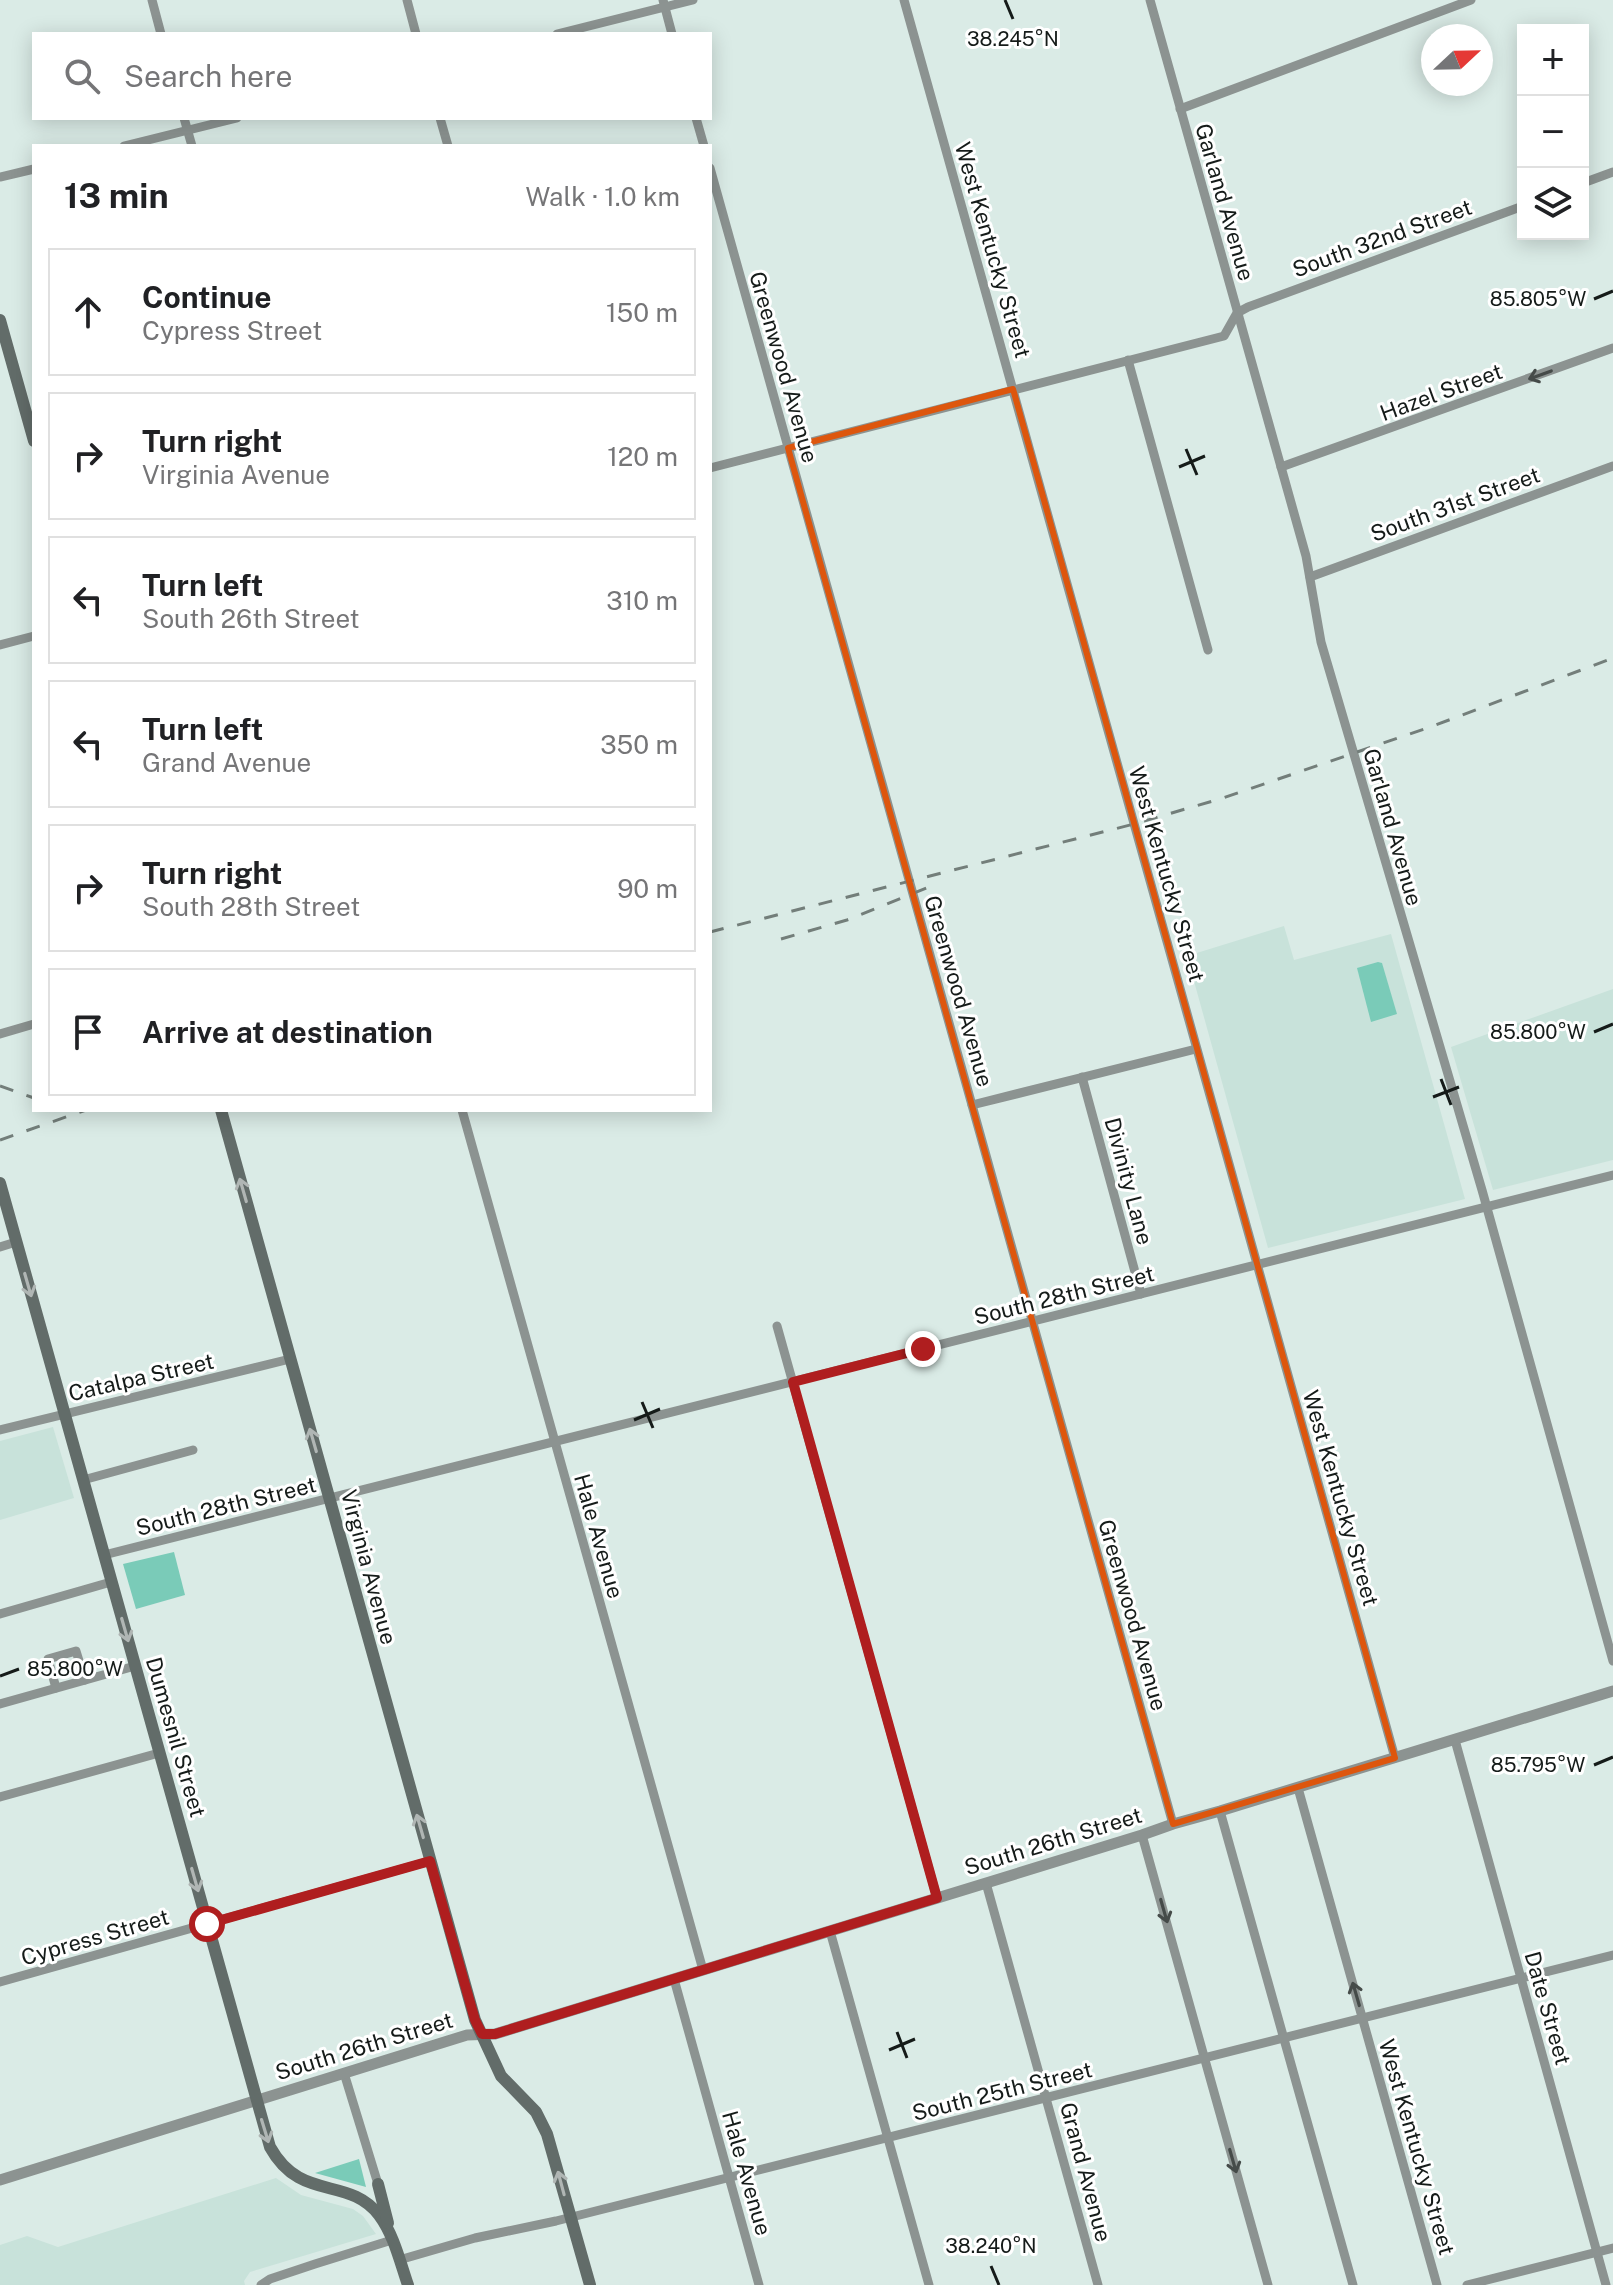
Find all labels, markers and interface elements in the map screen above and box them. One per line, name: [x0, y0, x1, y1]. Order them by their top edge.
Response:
north arrow: [1421, 24, 1493, 96]
map controls: [1517, 24, 1589, 240]
button: +: [1517, 24, 1589, 96]
text: 38.245°N: [967, 27, 1059, 51]
search box: [32, 32, 712, 120]
icon: search: [60, 54, 104, 98]
text: Search here: [124, 58, 292, 94]
button: −: [1517, 96, 1589, 168]
street label: Garland Avenue: [1190, 120, 1260, 284]
street label: West Kentucky Street: [950, 139, 1036, 361]
button: layers: [1517, 168, 1589, 240]
text: 13 min: [64, 176, 169, 216]
text: Walk · 1.0 km: [525, 181, 680, 212]
street label: South 32nd Street: [1289, 193, 1475, 283]
street label: Greenwood Avenue: [744, 268, 824, 466]
text: Continue: [142, 279, 272, 315]
text: 85.805°W: [1490, 287, 1586, 311]
icon: ahead: [66, 290, 110, 334]
text: 150 m: [606, 297, 678, 328]
text: Cypress Street: [142, 315, 322, 346]
street label: Hazel Street: [1376, 358, 1506, 426]
one-way arrow: [1528, 369, 1553, 383]
text: Turn right: [142, 423, 282, 459]
icon: right: [66, 434, 110, 478]
text: 120 m: [607, 441, 678, 472]
text: Virginia Avenue: [142, 459, 330, 490]
street label: South 31st Street: [1367, 461, 1543, 547]
text: Turn left: [142, 567, 263, 603]
icon: left: [66, 578, 110, 622]
text: 310 m: [606, 585, 678, 616]
text: South 26th Street: [142, 603, 360, 634]
text: Turn left: [142, 711, 263, 747]
icon: left: [66, 722, 110, 766]
text: 350 m: [600, 729, 678, 760]
street label: Garland Avenue: [1358, 745, 1428, 909]
text: Grand Avenue: [142, 747, 311, 778]
street label: West Kentucky Street: [1124, 763, 1210, 985]
text: Turn right: [142, 855, 282, 891]
icon: right: [66, 866, 110, 910]
text: 90 m: [617, 873, 678, 904]
text: South 28th Street: [142, 891, 360, 922]
street label: Greenwood Avenue: [919, 892, 999, 1090]
icon: arrive: [66, 1010, 110, 1054]
text: Arrive at destination: [142, 1014, 433, 1050]
text: 85.800°W: [1490, 1020, 1586, 1044]
street label: Divinity Lane: [1100, 1114, 1158, 1248]
one-way arrow: [235, 1177, 250, 1203]
street label: South 28th Street: [971, 1260, 1157, 1330]
one-way arrow: [22, 1272, 37, 1298]
route end: [905, 1331, 941, 1367]
street label: Catalpa Street: [66, 1348, 216, 1406]
street label: West Kentucky Street: [1298, 1387, 1384, 1609]
one-way arrow: [305, 1428, 320, 1454]
street label: South 28th Street: [133, 1471, 319, 1541]
street label: Hale Avenue: [569, 1471, 629, 1601]
street label: Virginia Avenue: [336, 1487, 402, 1647]
street label: Greenwood Avenue: [1093, 1516, 1173, 1714]
one-way arrow: [118, 1617, 133, 1643]
street label: Dumesnil Street: [141, 1654, 211, 1820]
text: 85.800°W: [27, 1657, 123, 1681]
text: 85.795°W: [1491, 1753, 1585, 1777]
street label: South 26th Street: [961, 1802, 1145, 1880]
one-way arrow: [412, 1813, 427, 1839]
one-way arrow: [188, 1867, 203, 1893]
one-way arrow: [1157, 1897, 1172, 1923]
street label: Cypress Street: [18, 1903, 172, 1971]
route start: [189, 1906, 225, 1942]
street label: Date Street: [1519, 1948, 1577, 2068]
one-way arrow: [1348, 1982, 1363, 2008]
street label: South 26th Street: [272, 2007, 456, 2085]
street label: West Kentucky Street: [1374, 2036, 1460, 2258]
street label: South 25th Street: [909, 2056, 1095, 2126]
street label: Grand Avenue: [1055, 2099, 1117, 2245]
street label: Hale Avenue: [717, 2108, 777, 2238]
one-way arrow: [258, 2117, 273, 2143]
one-way arrow: [1227, 2148, 1241, 2173]
one-way arrow: [553, 2170, 568, 2196]
text: 38.240°N: [945, 2234, 1037, 2258]

